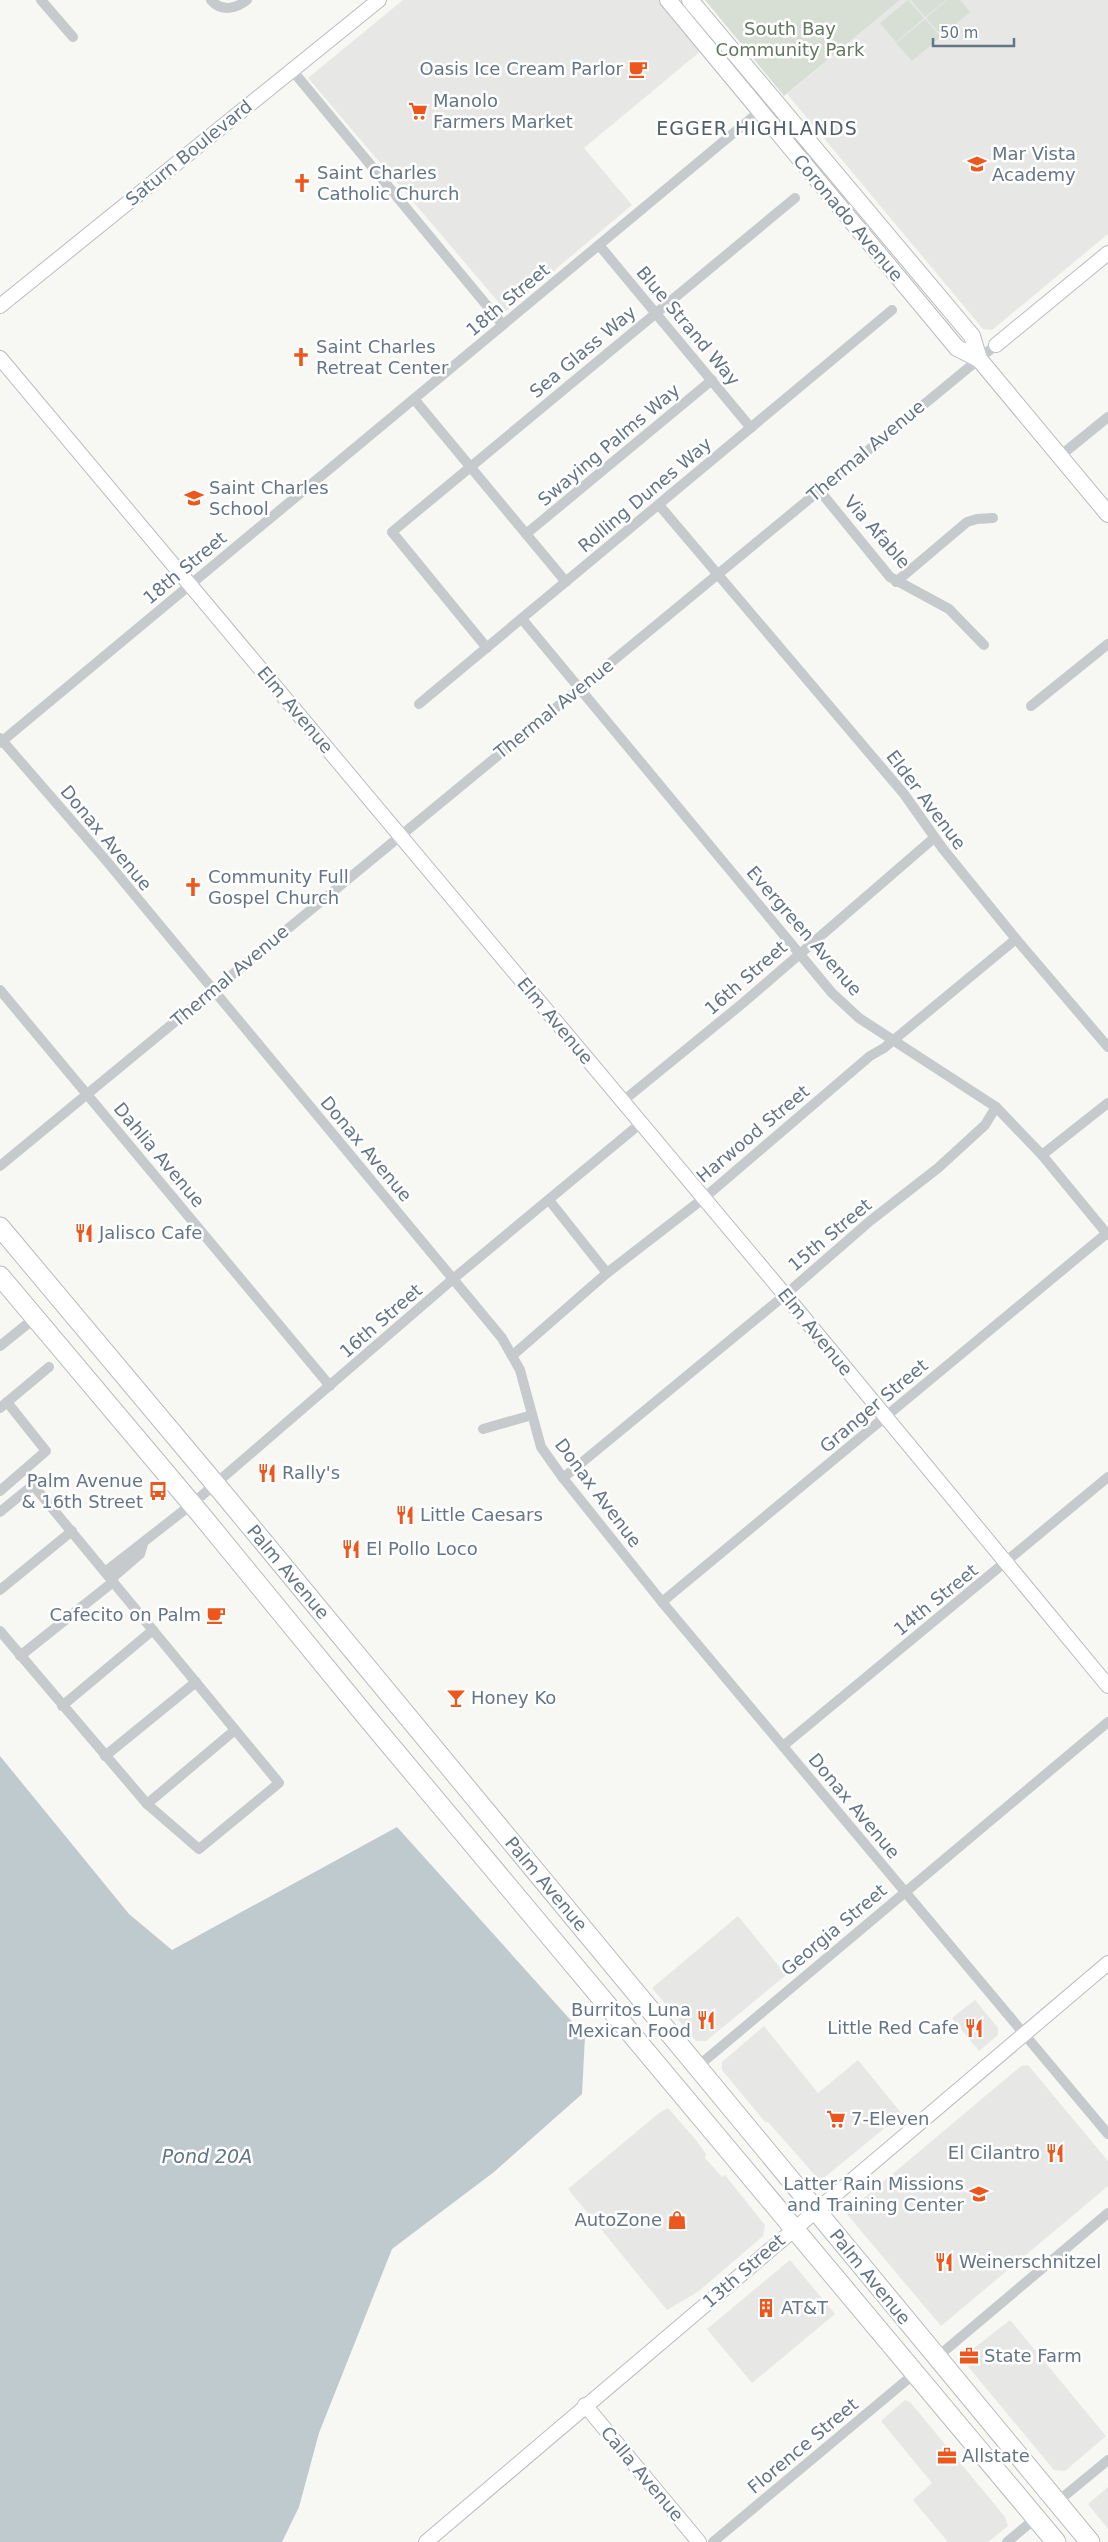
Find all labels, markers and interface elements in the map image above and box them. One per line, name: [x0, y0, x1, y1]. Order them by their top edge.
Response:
scale bar: [933, 15, 1014, 47]
park label: South Bay Community Park: [716, 18, 865, 60]
text: 50 m: [940, 24, 978, 42]
place label: Oasis Ice Cream Parlor: [419, 58, 624, 79]
cafe icon: Oasis Ice Cream Parlor: [627, 58, 649, 80]
place label: Manolo Farmers Market: [433, 90, 573, 132]
street label: Saturn Boulevard: [121, 95, 256, 210]
supermarket icon: Manolo Farmers Market: [407, 100, 429, 122]
district label: EGGER HIGHLANDS: [656, 117, 858, 139]
place label: Mar Vista Academy: [992, 143, 1076, 185]
street label: Coronado Avenue: [789, 150, 908, 285]
school or university icon: Mar Vista Academy: [966, 153, 988, 175]
place label: Saint Charles Catholic Church: [317, 162, 459, 204]
church icon: Saint Charles Catholic Church: [291, 172, 313, 194]
street label: 18th Street: [462, 259, 553, 340]
street label: Blue Strand Way: [632, 262, 745, 390]
street label: Sea Glass Way: [525, 301, 640, 402]
place label: Saint Charles Retreat Center: [316, 336, 449, 378]
church icon: Saint Charles Retreat Center: [290, 346, 312, 368]
street label: Swaying Palms Way: [534, 379, 684, 510]
street label: Thermal Avenue: [802, 395, 929, 506]
street label: Rolling Dunes Way: [574, 433, 716, 556]
place label: Saint Charles School: [209, 477, 329, 519]
school or university icon: Saint Charles School: [183, 487, 205, 509]
street label: Via Afable: [840, 491, 915, 573]
street label: 18th Street: [139, 527, 230, 608]
street label: Thermal Avenue: [489, 654, 617, 764]
street label: Elm Avenue: [253, 662, 338, 757]
street label: Elder Avenue: [882, 746, 971, 853]
street label: Donax Avenue: [56, 781, 156, 894]
street label: Evergreen Avenue: [742, 862, 866, 1000]
place label: Community Full Gospel Church: [208, 866, 349, 908]
church icon: Community Full Gospel Church: [182, 876, 204, 898]
street label: Thermal Avenue: [166, 920, 293, 1031]
street label: 16th Street: [700, 936, 791, 1019]
street label: Elm Avenue: [513, 973, 598, 1068]
street label: Harwood Street: [692, 1080, 813, 1187]
street label: Donax Avenue: [316, 1092, 416, 1205]
street label: Dahlia Avenue: [110, 1098, 209, 1211]
street label: 15th Street: [784, 1194, 875, 1275]
restaurant icon: Jalisco Cafe: [73, 1222, 95, 1244]
place label: Jalisco Cafe: [98, 1222, 202, 1243]
street label: 16th Street: [335, 1279, 426, 1362]
street label: Elm Avenue: [774, 1284, 857, 1380]
street label: Granger Street: [816, 1354, 932, 1457]
street label: Donax Avenue: [551, 1434, 646, 1551]
restaurant icon: Rally's: [256, 1462, 278, 1484]
place label: Rally's: [282, 1462, 340, 1483]
place label: Palm Avenue & 16th Street: [21, 1470, 143, 1512]
bus stop icon: Palm Avenue & 16th Street: [147, 1480, 169, 1502]
restaurant icon: Little Caesars: [394, 1504, 416, 1526]
place label: Little Caesars: [420, 1504, 543, 1525]
street label: Palm Avenue: [243, 1520, 334, 1623]
restaurant icon: El Pollo Loco: [340, 1538, 362, 1560]
place label: El Pollo Loco: [366, 1538, 478, 1559]
street label: 14th Street: [890, 1559, 982, 1640]
place label: Cafecito on Palm: [50, 1604, 201, 1625]
cafe icon: Cafecito on Palm: [205, 1604, 227, 1626]
bar icon: Honey Ko: [445, 1687, 467, 1709]
place label: Honey Ko: [471, 1687, 556, 1708]
street label: Donax Avenue: [804, 1749, 904, 1862]
street label: Palm Avenue: [501, 1832, 592, 1935]
street label: Georgia Street: [777, 1879, 891, 1980]
place label: Burritos Luna Mexican Food: [568, 1999, 691, 2041]
restaurant icon: Burritos Luna Mexican Food: [695, 2009, 717, 2031]
place label: Little Red Cafe: [827, 2017, 959, 2038]
restaurant icon: Little Red Cafe: [963, 2017, 985, 2039]
supermarket icon: 7-Eleven: [825, 2108, 847, 2130]
place label: 7-Eleven: [851, 2108, 930, 2129]
place label: El Cilantro: [948, 2142, 1040, 2163]
restaurant icon: El Cilantro: [1044, 2142, 1066, 2164]
water label: Pond 20A: [162, 2145, 252, 2167]
place label: Latter Rain Missions and Training Center: [783, 2173, 965, 2215]
school or university icon: Latter Rain Missions and Training Center: [968, 2183, 990, 2205]
place label: AutoZone: [574, 2209, 662, 2230]
shop icon: AutoZone: [666, 2209, 688, 2231]
street label: Palm Avenue: [826, 2225, 915, 2328]
street label: 13th Street: [698, 2229, 789, 2312]
restaurant icon: Weinerschnitzel: [933, 2251, 955, 2273]
place label: Weinerschnitzel: [959, 2251, 1101, 2272]
building icon: AT&T: [755, 2297, 777, 2319]
place label: AT&T: [781, 2297, 829, 2318]
office icon: State Farm: [958, 2345, 980, 2367]
place label: State Farm: [984, 2345, 1082, 2366]
street label: Florence Street: [743, 2393, 862, 2498]
street label: Calla Avenue: [597, 2422, 688, 2525]
office icon: Allstate: [936, 2445, 958, 2467]
place label: Allstate: [962, 2445, 1030, 2466]

